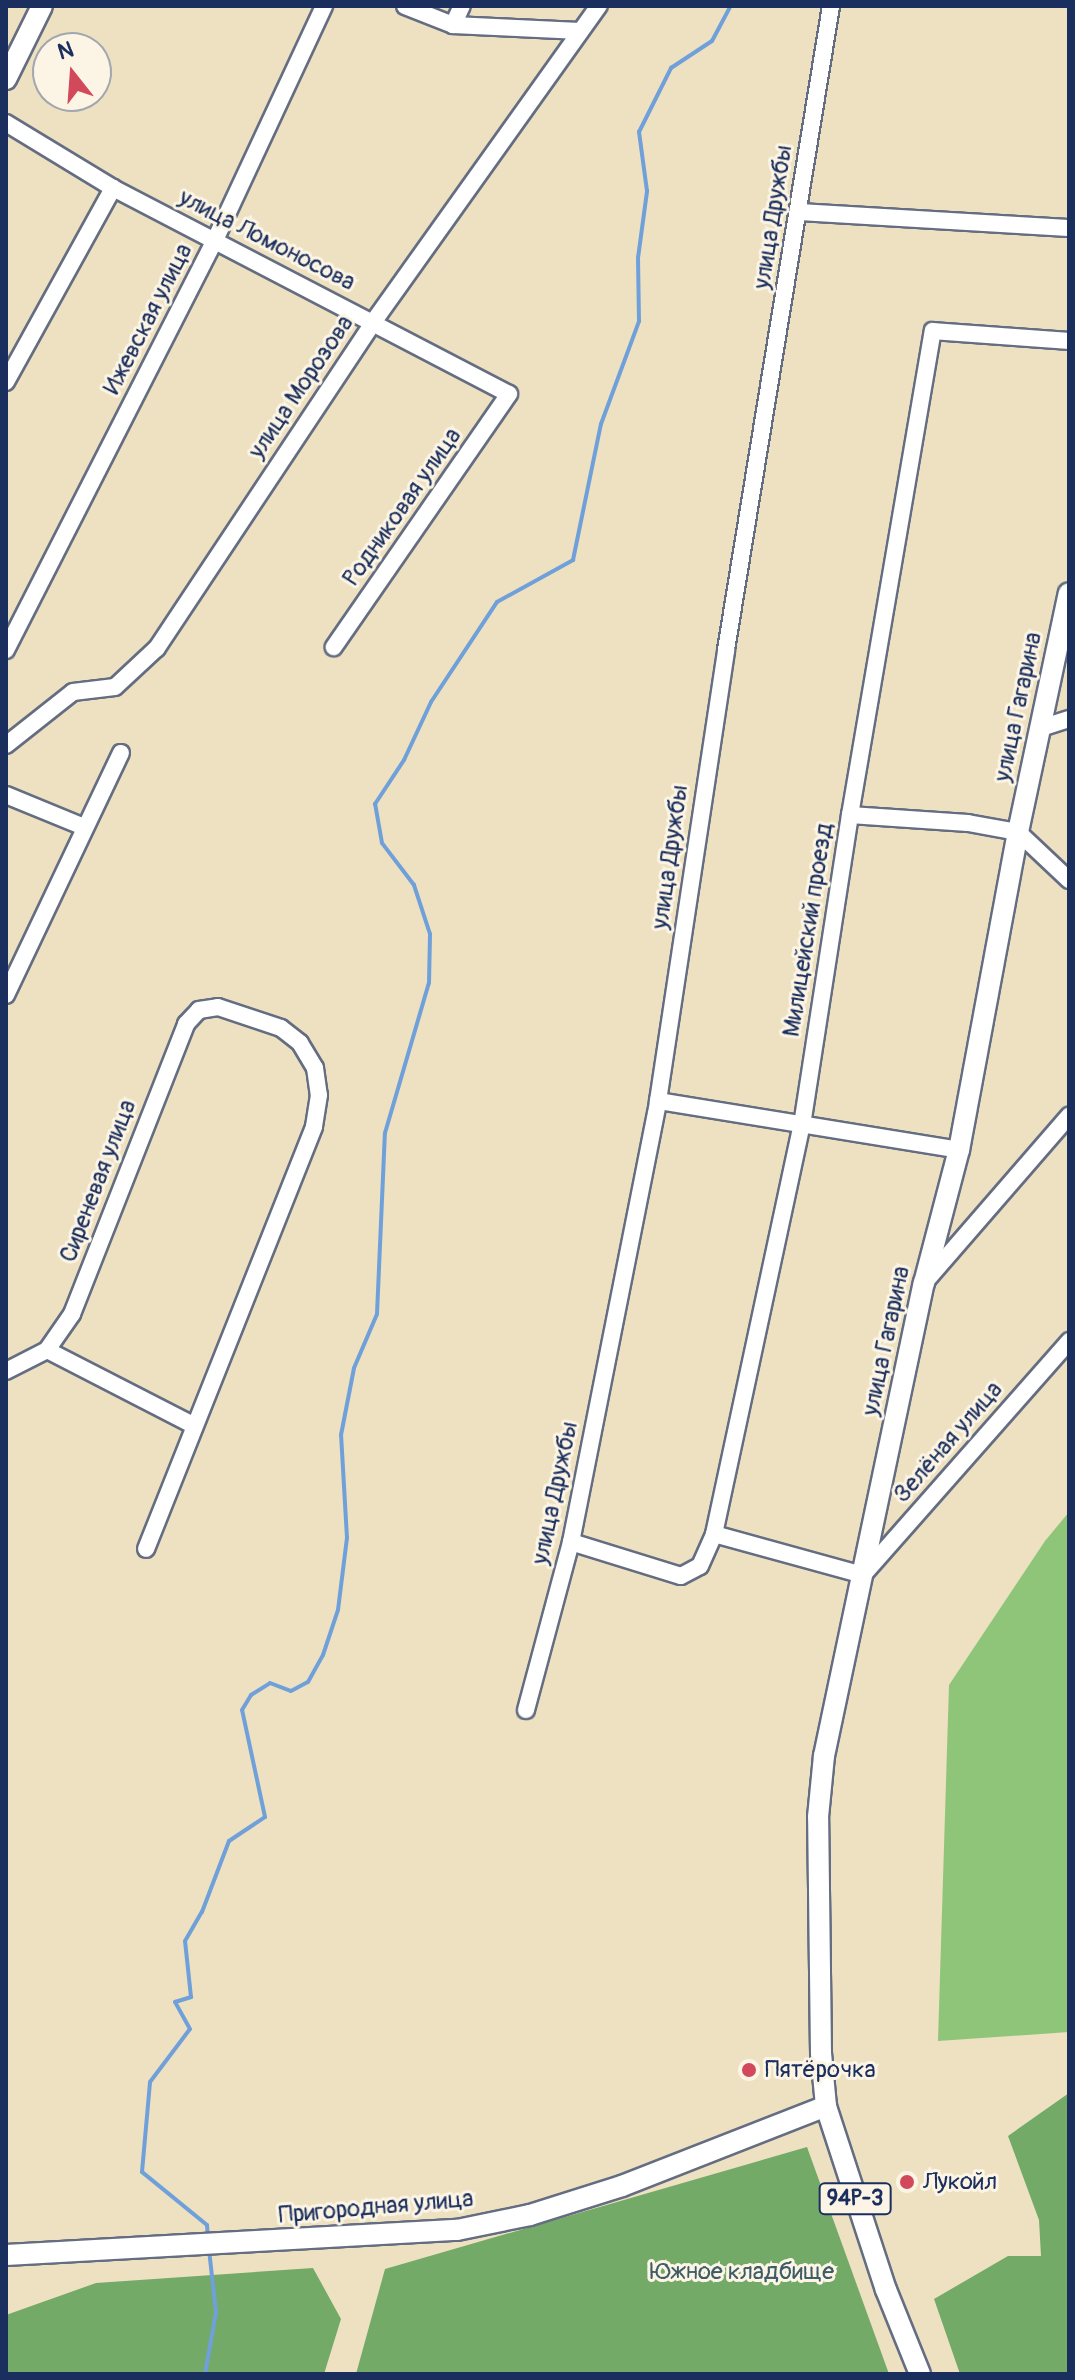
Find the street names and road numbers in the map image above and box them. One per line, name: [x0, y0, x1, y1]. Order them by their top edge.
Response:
street label: улица Дружбы: [747, 143, 799, 291]
street label: улица Ломоносова: [174, 183, 360, 297]
street label: Ижевская улица: [98, 239, 198, 399]
street label: улица Морозова: [242, 310, 360, 464]
street label: Родниковая улица: [337, 422, 467, 592]
street label: улица Гагарина: [988, 630, 1048, 784]
street label: улица Дружбы: [646, 783, 694, 931]
street label: Милицейский проезд: [777, 821, 839, 1039]
street label: Сиреневая улица: [54, 1096, 142, 1266]
street label: улица Гагарина: [856, 1264, 916, 1418]
street label: Зелёная улица: [888, 1375, 1008, 1509]
street label: улица Дружбы: [526, 1419, 584, 1567]
road number: 94Р-3: [817, 2181, 893, 2217]
street label: Пригородная улица: [277, 2184, 475, 2230]

